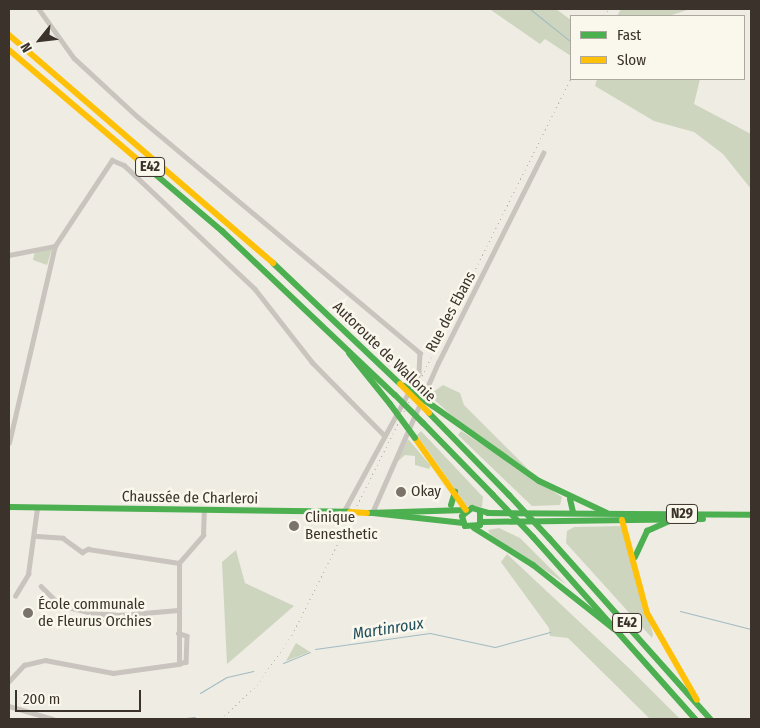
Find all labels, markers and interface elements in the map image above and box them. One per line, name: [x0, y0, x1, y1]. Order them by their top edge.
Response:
north arrow: [15, 15, 65, 65]
legend: [570, 15, 745, 80]
text: Fast: [617, 26, 641, 44]
text: N: [17, 40, 36, 55]
text: Slow: [617, 51, 646, 69]
road number: E42: [135, 156, 165, 178]
street label: Rue des Ebans: [422, 269, 480, 355]
street label: Autoroute de Wallonie: [329, 298, 439, 406]
place label: Okay: [411, 483, 441, 501]
marker: Okay: [395, 486, 407, 498]
street label: Chaussée de Charleroi: [122, 488, 258, 508]
road number: N29: [666, 502, 698, 526]
place label: Clinique Benesthetic: [305, 508, 378, 543]
marker: Clinique Benesthetic: [287, 519, 301, 533]
place label: École communale de Fleurus Orchies: [38, 595, 152, 630]
marker: École communale de Fleurus Orchies: [22, 607, 34, 619]
road number: E42: [612, 612, 642, 634]
water label: Martinroux: [351, 614, 425, 644]
scale bar: [18, 680, 144, 712]
text: 200 m: [23, 690, 60, 708]

